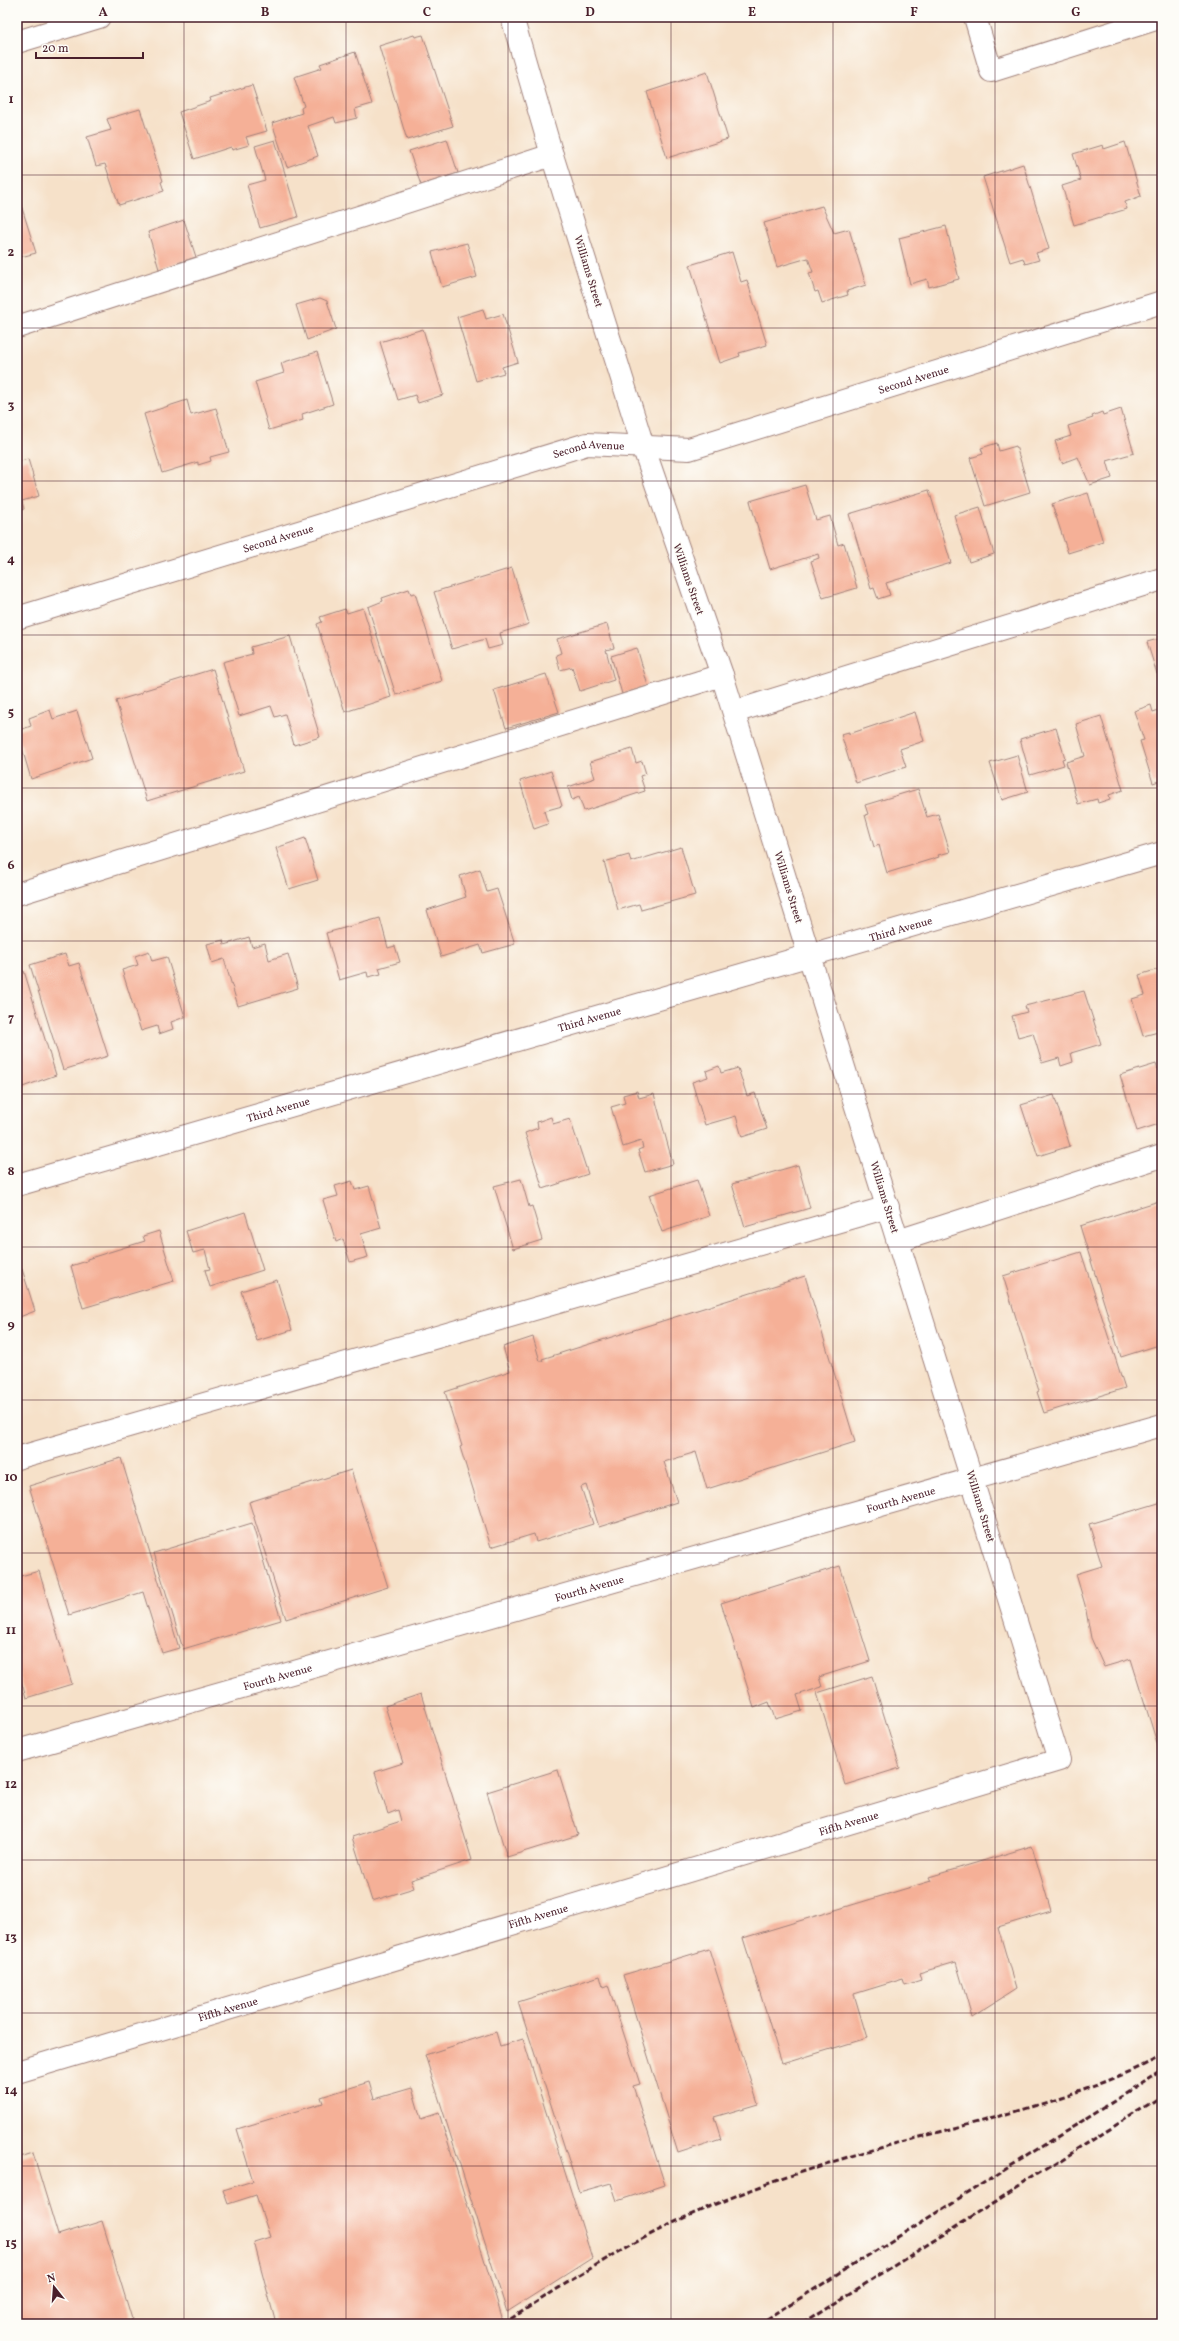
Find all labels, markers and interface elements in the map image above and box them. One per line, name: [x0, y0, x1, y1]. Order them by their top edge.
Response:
text: A: [98, 4, 108, 22]
text: B: [261, 4, 270, 22]
text: C: [423, 4, 431, 22]
text: D: [585, 4, 595, 22]
text: E: [748, 4, 756, 22]
text: F: [910, 4, 918, 22]
text: G: [1071, 4, 1081, 22]
scale bar: [36, 34, 143, 60]
text: 20 m: [42, 41, 69, 57]
text: 1: [8, 91, 14, 109]
street label: Williams Street: [569, 233, 606, 310]
text: 2: [8, 244, 15, 262]
street label: Second Avenue: [877, 363, 951, 399]
text: 3: [8, 397, 15, 415]
street label: Second Avenue: [551, 438, 625, 463]
street label: Second Avenue: [241, 522, 316, 558]
street label: Williams Street: [668, 542, 707, 617]
text: 4: [7, 551, 15, 569]
text: 5: [8, 704, 14, 722]
street label: Williams Street: [769, 849, 806, 926]
text: 6: [7, 857, 15, 875]
street label: Third Avenue: [868, 914, 934, 947]
street label: Third Avenue: [556, 1004, 623, 1037]
text: 7: [8, 1010, 14, 1028]
street label: Third Avenue: [245, 1094, 312, 1127]
street label: Williams Street: [865, 1159, 902, 1236]
text: 8: [7, 1163, 15, 1181]
text: 9: [7, 1316, 15, 1334]
street label: Williams Street: [961, 1468, 998, 1545]
text: 10: [4, 1469, 18, 1487]
street label: Fourth Avenue: [865, 1484, 937, 1518]
street label: Fourth Avenue: [553, 1573, 626, 1606]
text: 11: [6, 1622, 16, 1640]
street label: Fourth Avenue: [242, 1661, 314, 1695]
text: 12: [5, 1776, 17, 1794]
street label: Fifth Avenue: [817, 1808, 881, 1840]
street label: Fifth Avenue: [507, 1901, 570, 1933]
text: 13: [5, 1929, 17, 1947]
street label: Fifth Avenue: [197, 1994, 260, 2026]
text: 14: [4, 2082, 18, 2100]
text: 15: [5, 2235, 17, 2253]
north arrow: [34, 2267, 74, 2307]
text: N: [45, 2271, 58, 2287]

